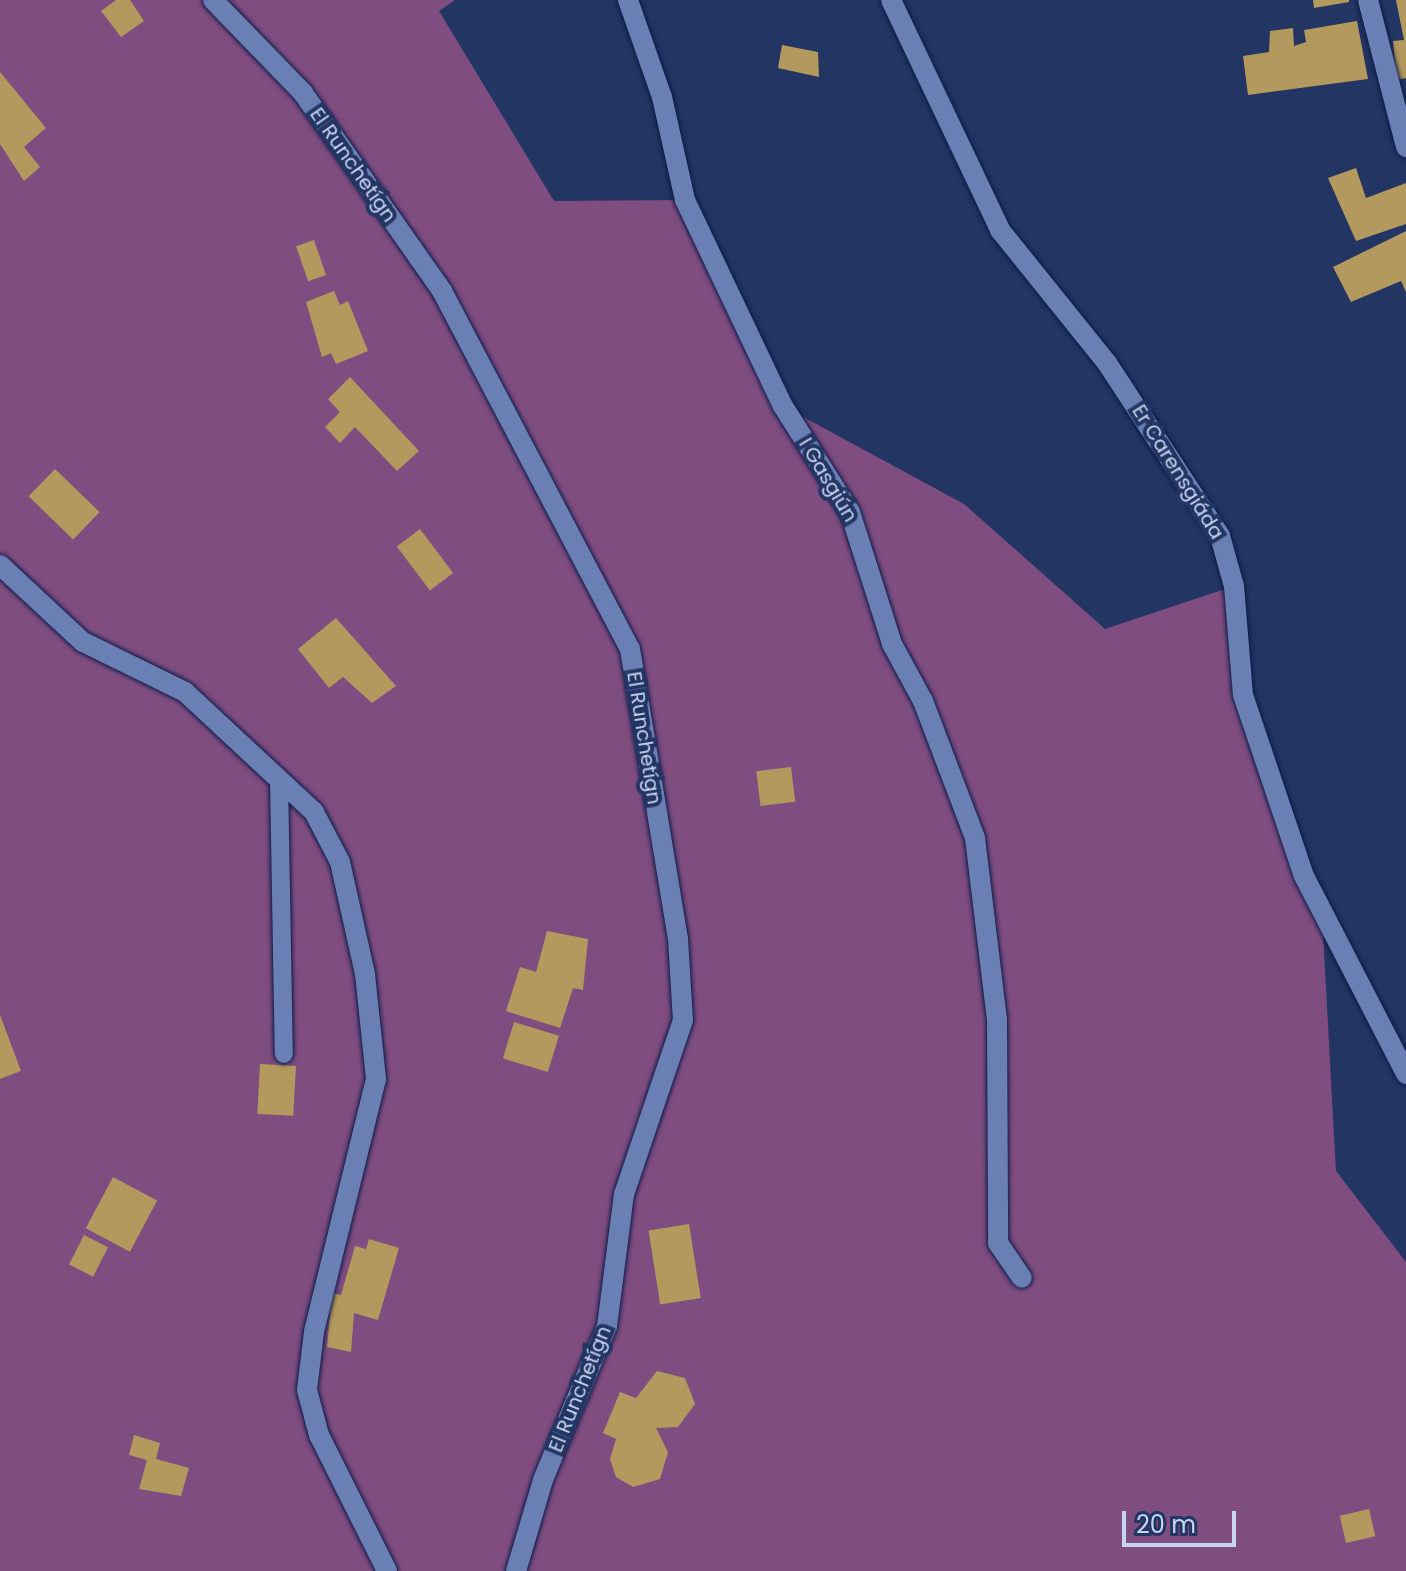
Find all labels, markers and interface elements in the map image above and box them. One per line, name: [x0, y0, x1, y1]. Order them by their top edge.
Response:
street label: El Runchetígn: [305, 103, 401, 227]
street label: Er Carensgiáda: [1127, 400, 1229, 544]
street label: I Gasgiún: [794, 434, 862, 526]
street label: El Runchetígn: [622, 670, 666, 806]
street label: El Runchetígn: [544, 1322, 616, 1456]
scale bar: [1126, 1495, 1240, 1545]
text: 20 m: [1136, 1508, 1196, 1541]

